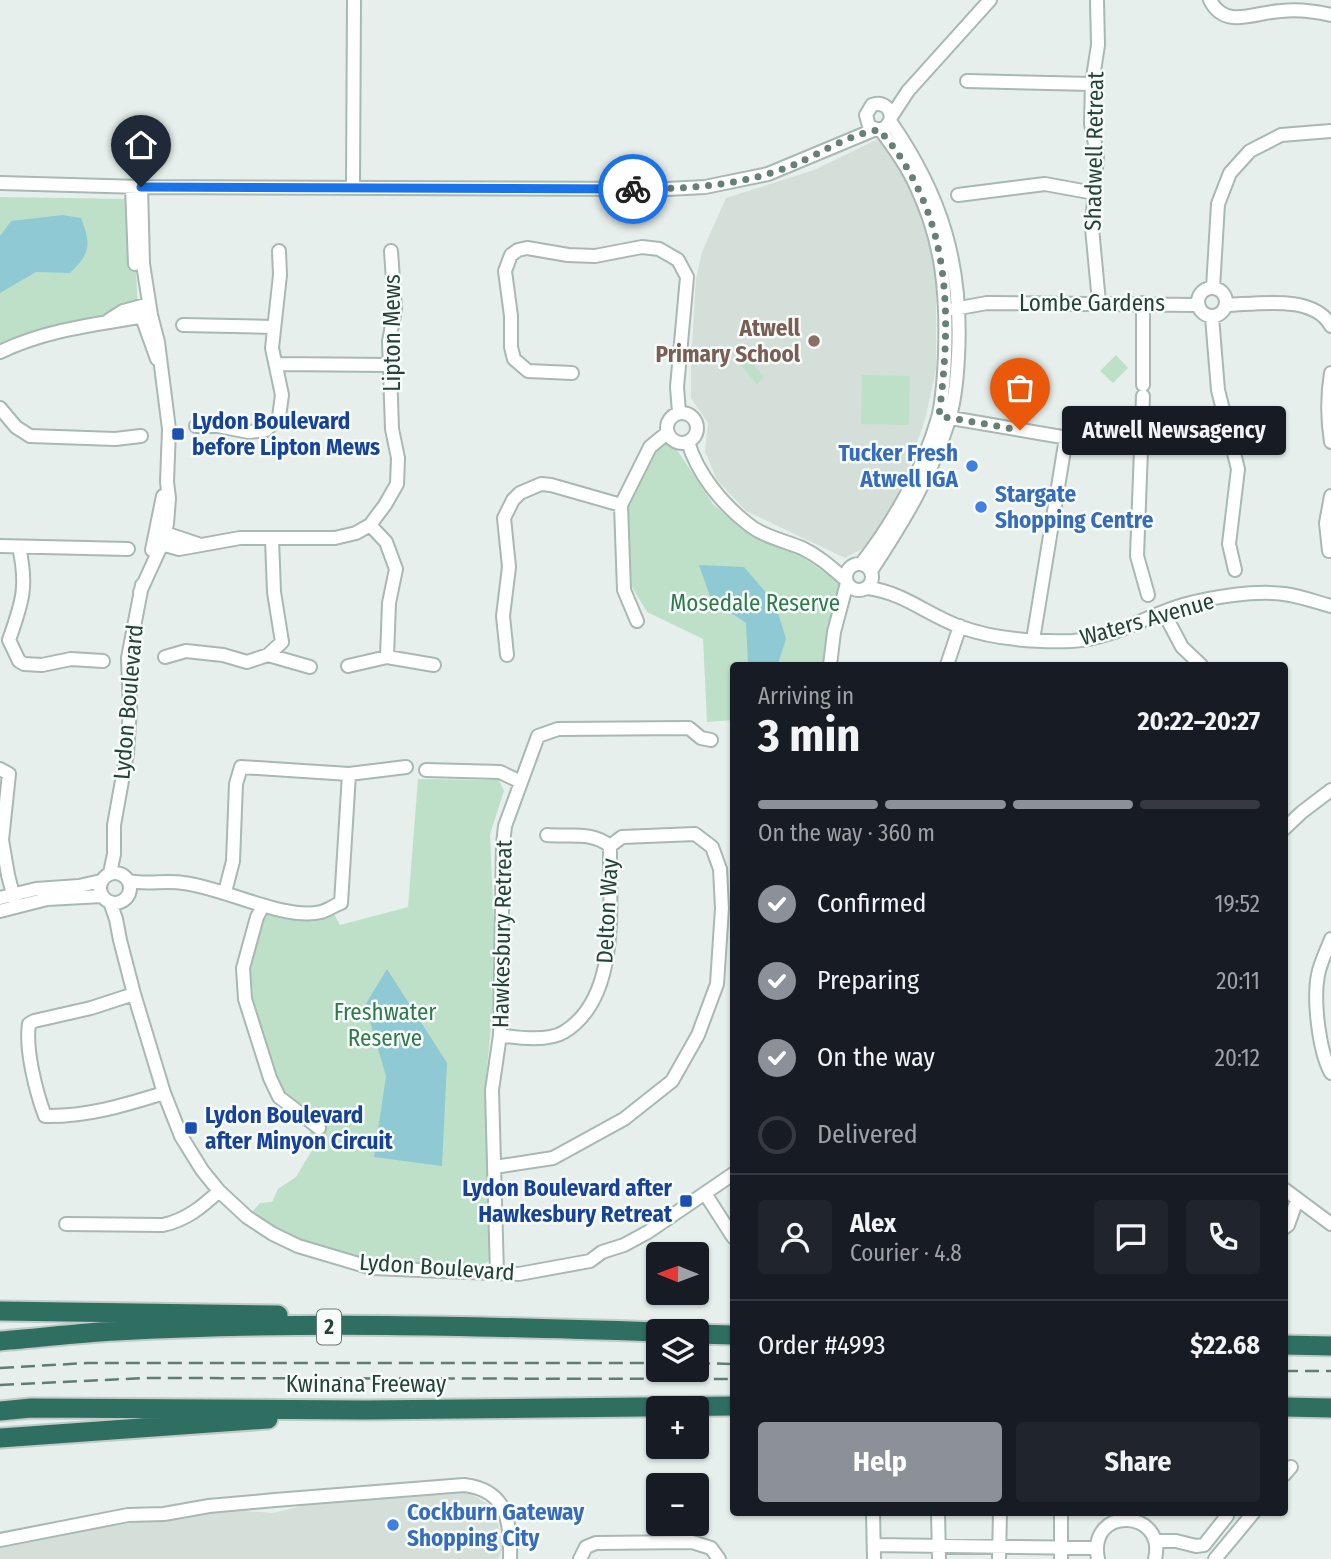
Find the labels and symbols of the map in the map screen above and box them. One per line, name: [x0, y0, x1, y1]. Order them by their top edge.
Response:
street label: Shadwell Retreat: [1079, 71, 1109, 231]
pin: [111, 115, 171, 187]
courier: [598, 154, 668, 224]
street label: Lipton Mews: [378, 274, 406, 392]
street label: Lombe Gardens: [1019, 289, 1165, 317]
place label: Atwell Primary School: [656, 314, 801, 368]
marker: Atwell Primary School: [806, 333, 822, 349]
pin: [990, 358, 1050, 430]
callout: Atwell Newsagency: [1062, 406, 1286, 454]
place label: Lydon Boulevard before Lipton Mews: [192, 407, 380, 461]
marker: Lydon Boulevard before Lipton Mews: [170, 426, 186, 442]
place label: Tucker Fresh Atwell IGA: [839, 439, 959, 493]
marker: Tucker Fresh Atwell IGA: [964, 458, 980, 474]
place label: Stargate Shopping Centre: [995, 480, 1154, 534]
marker: Stargate Shopping Centre: [973, 499, 989, 515]
street label: Waters Avenue: [1077, 586, 1217, 652]
park label: Mosedale Reserve: [670, 589, 840, 617]
street label: Lydon Boulevard: [107, 623, 149, 781]
street label: Hawkesbury Retreat: [486, 839, 518, 1028]
street label: Delton Way: [590, 857, 624, 964]
park label: Freshwater Reserve: [334, 998, 436, 1052]
place label: Lydon Boulevard after Minyon Circuit: [205, 1101, 393, 1155]
marker: Lydon Boulevard after Minyon Circuit: [183, 1120, 199, 1136]
place label: Lydon Boulevard after Hawkesbury Retreat: [462, 1174, 673, 1228]
marker: Lydon Boulevard after Hawkesbury Retreat: [678, 1193, 694, 1209]
north arrow: [646, 1242, 709, 1306]
street label: Lydon Boulevard: [358, 1248, 516, 1286]
road number: 2: [317, 1310, 341, 1344]
street label: Kwinana Freeway: [286, 1370, 447, 1398]
place label: Cockburn Gateway Shopping City: [407, 1498, 585, 1552]
marker: Cockburn Gateway Shopping City: [385, 1517, 401, 1533]

